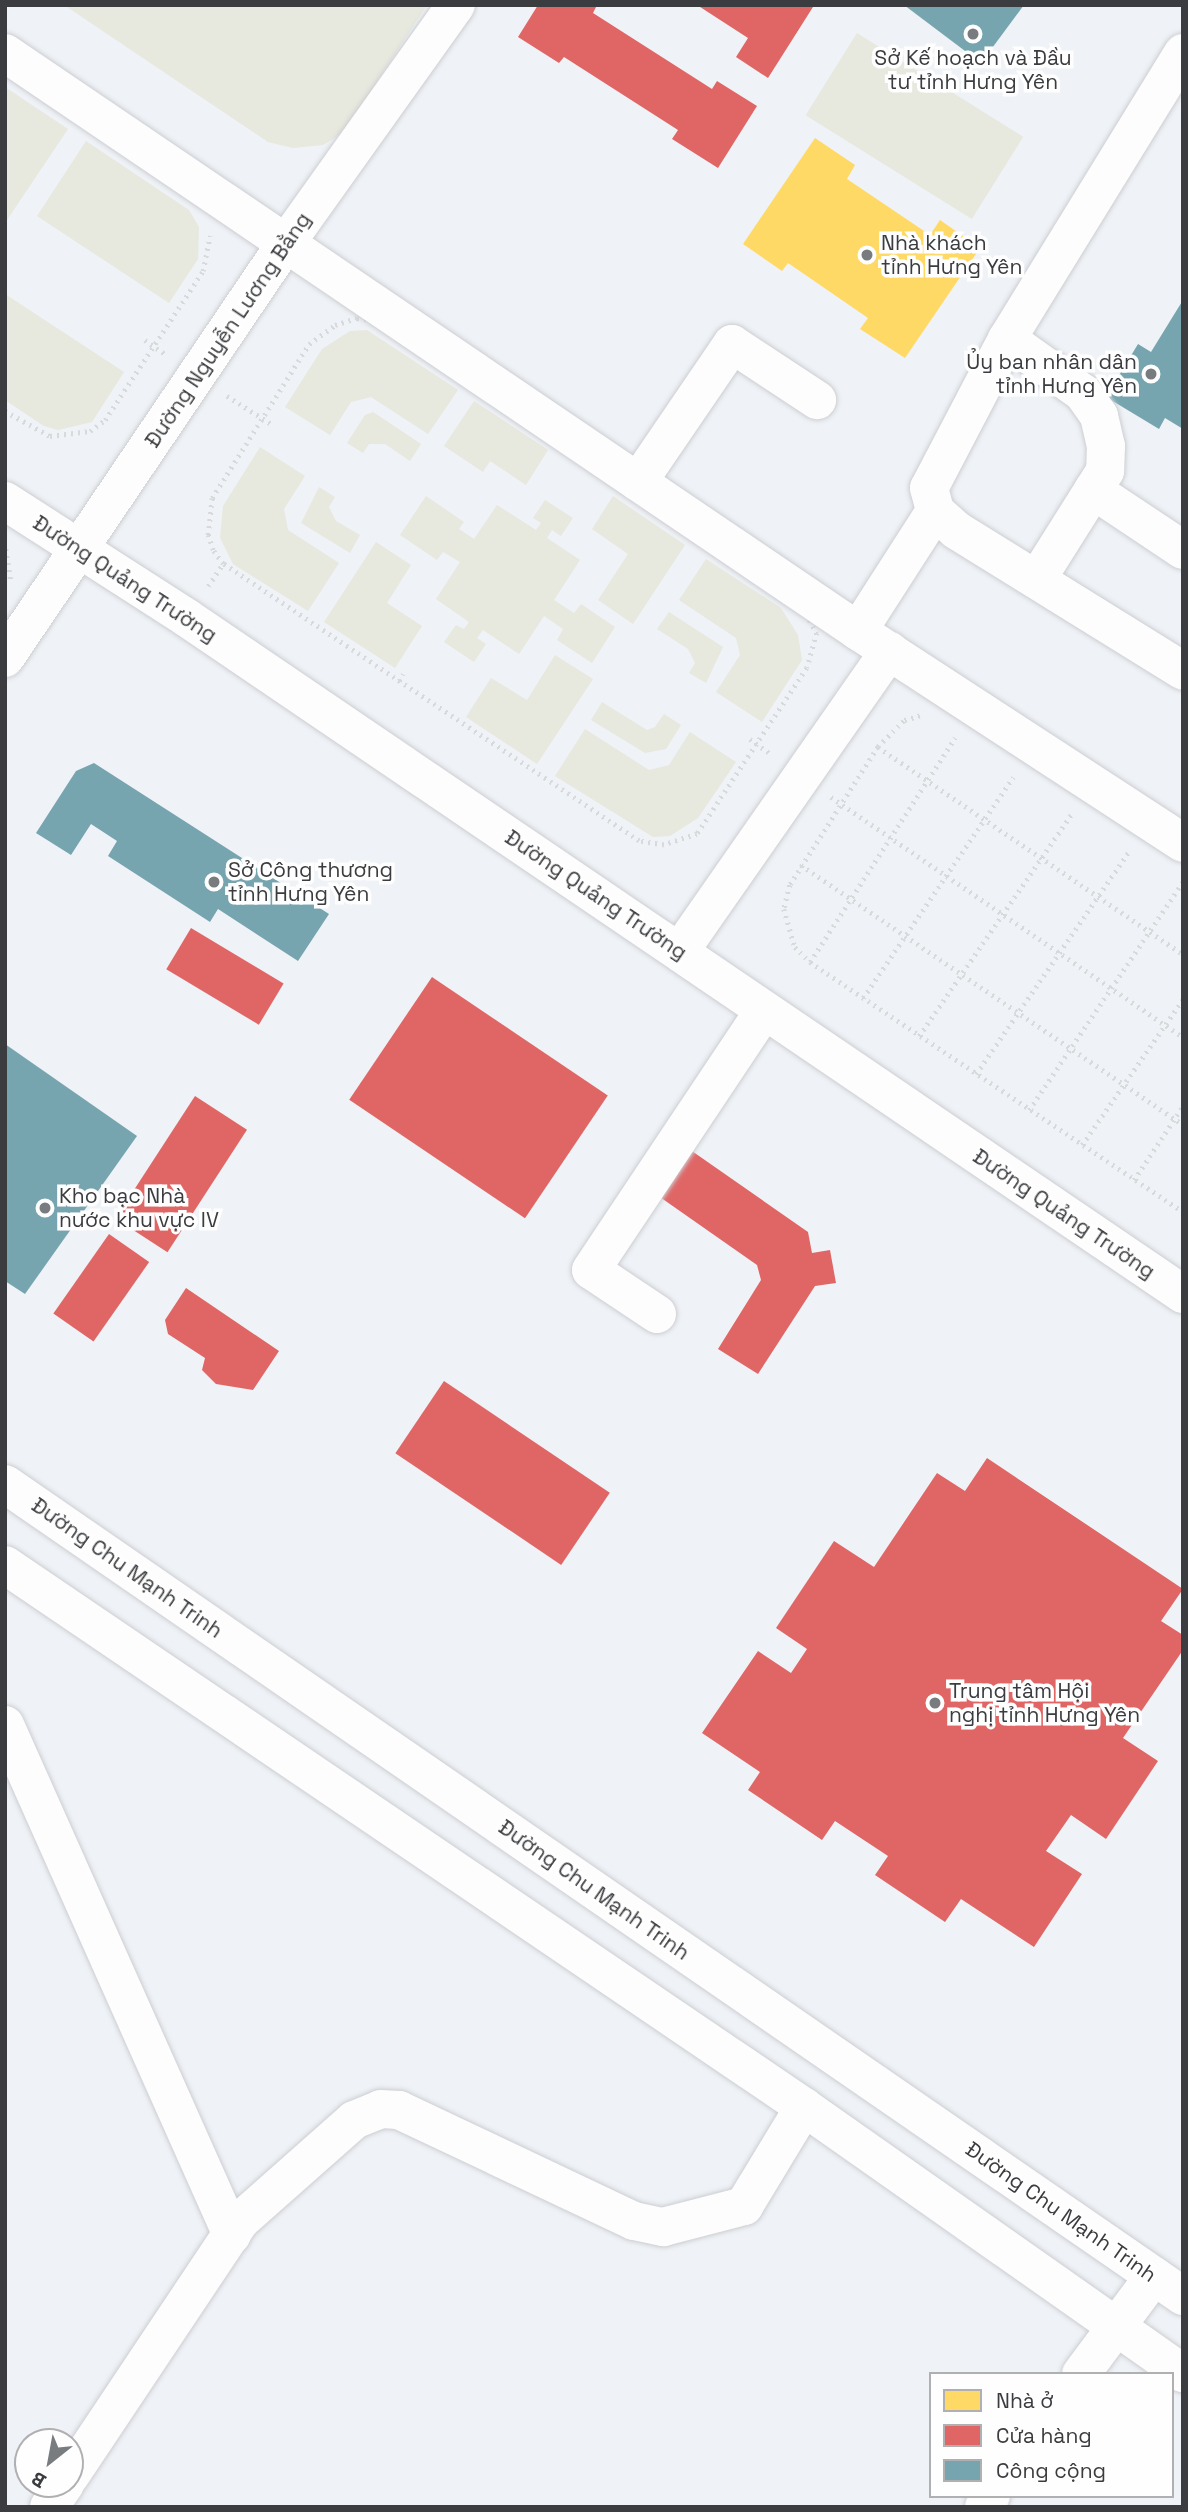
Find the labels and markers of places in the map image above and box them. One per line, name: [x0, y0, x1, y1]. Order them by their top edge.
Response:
marker: Sở Kế hoạch và Đầu tư tỉnh Hưng Yên: [965, 26, 981, 42]
place label: Sở Kế hoạch và Đầu tư tỉnh Hưng Yên: [874, 45, 1072, 95]
place label: Nhà khách tỉnh Hưng Yên: [881, 230, 1023, 280]
marker: Nhà khách tỉnh Hưng Yên: [859, 247, 875, 263]
place label: Ủy ban nhân dân tỉnh Hưng Yên: [966, 349, 1137, 399]
marker: Ủy ban nhân dân tỉnh Hưng Yên: [1143, 366, 1159, 382]
place label: Sở Công thương tỉnh Hưng Yên: [228, 857, 393, 907]
marker: Sở Công thương tỉnh Hưng Yên: [206, 874, 222, 890]
place label: Kho bạc Nhà nước khu vực IV: [59, 1183, 219, 1233]
marker: Kho bạc Nhà nước khu vực IV: [37, 1200, 53, 1216]
place label: Trung tâm Hội nghị tỉnh Hưng Yên: [949, 1678, 1140, 1728]
marker: Trung tâm Hội nghị tỉnh Hưng Yên: [927, 1695, 943, 1711]

